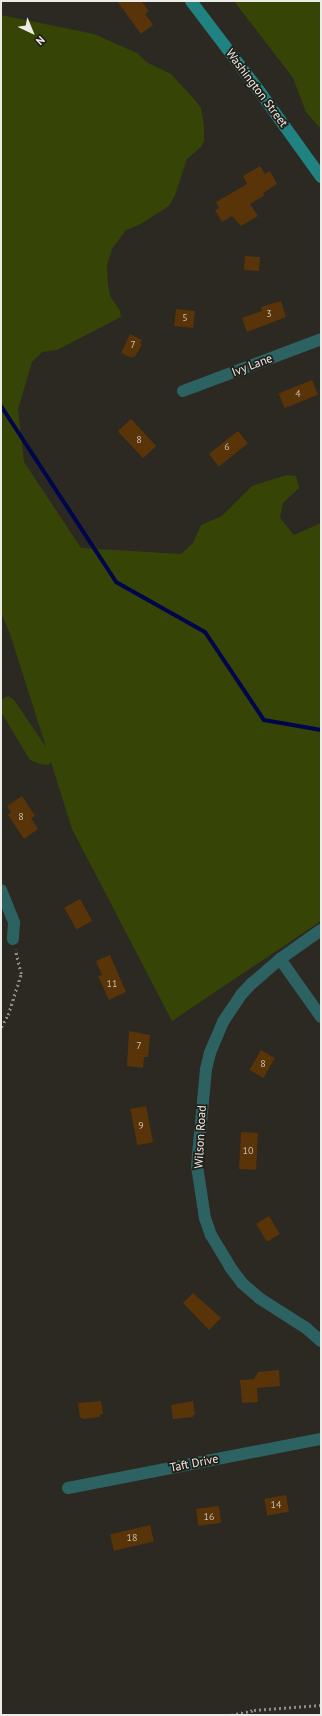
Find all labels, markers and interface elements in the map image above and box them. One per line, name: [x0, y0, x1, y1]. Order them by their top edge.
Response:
north arrow: [12, 12, 52, 52]
text: N: [33, 33, 48, 48]
street label: Washington Street: [223, 46, 291, 130]
house number: 3: [266, 308, 272, 320]
house number: 5: [182, 312, 188, 324]
house number: 7: [130, 339, 136, 351]
street label: Ivy Lane: [229, 351, 275, 379]
house number: 4: [295, 388, 301, 400]
house number: 8: [136, 434, 142, 446]
house number: 6: [224, 441, 230, 453]
house number: 8: [18, 811, 24, 823]
house number: 11: [107, 978, 117, 990]
house number: 7: [136, 1040, 142, 1052]
house number: 8: [260, 1058, 266, 1070]
street label: Wilson Road: [191, 1105, 209, 1169]
house number: 9: [138, 1120, 144, 1132]
house number: 10: [243, 1145, 253, 1157]
street label: Taft Drive: [169, 1451, 219, 1475]
house number: 14: [271, 1499, 281, 1511]
house number: 16: [204, 1511, 214, 1523]
house number: 18: [127, 1532, 137, 1544]

